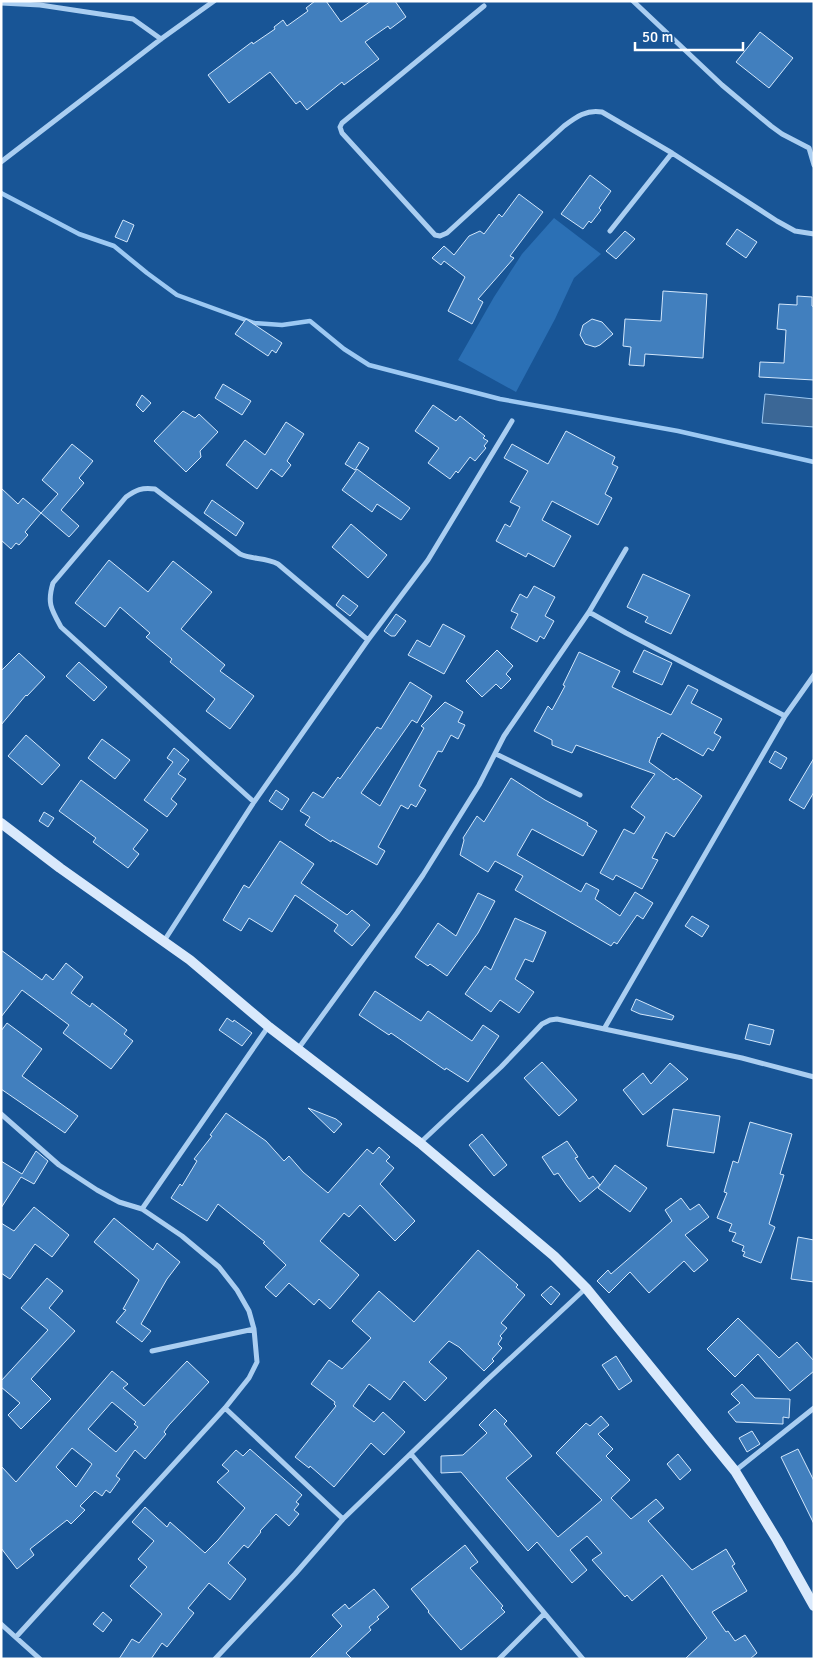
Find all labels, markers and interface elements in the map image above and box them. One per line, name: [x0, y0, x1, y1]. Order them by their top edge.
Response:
scale bar: [635, 20, 742, 52]
text: 50 m: [642, 28, 673, 46]

